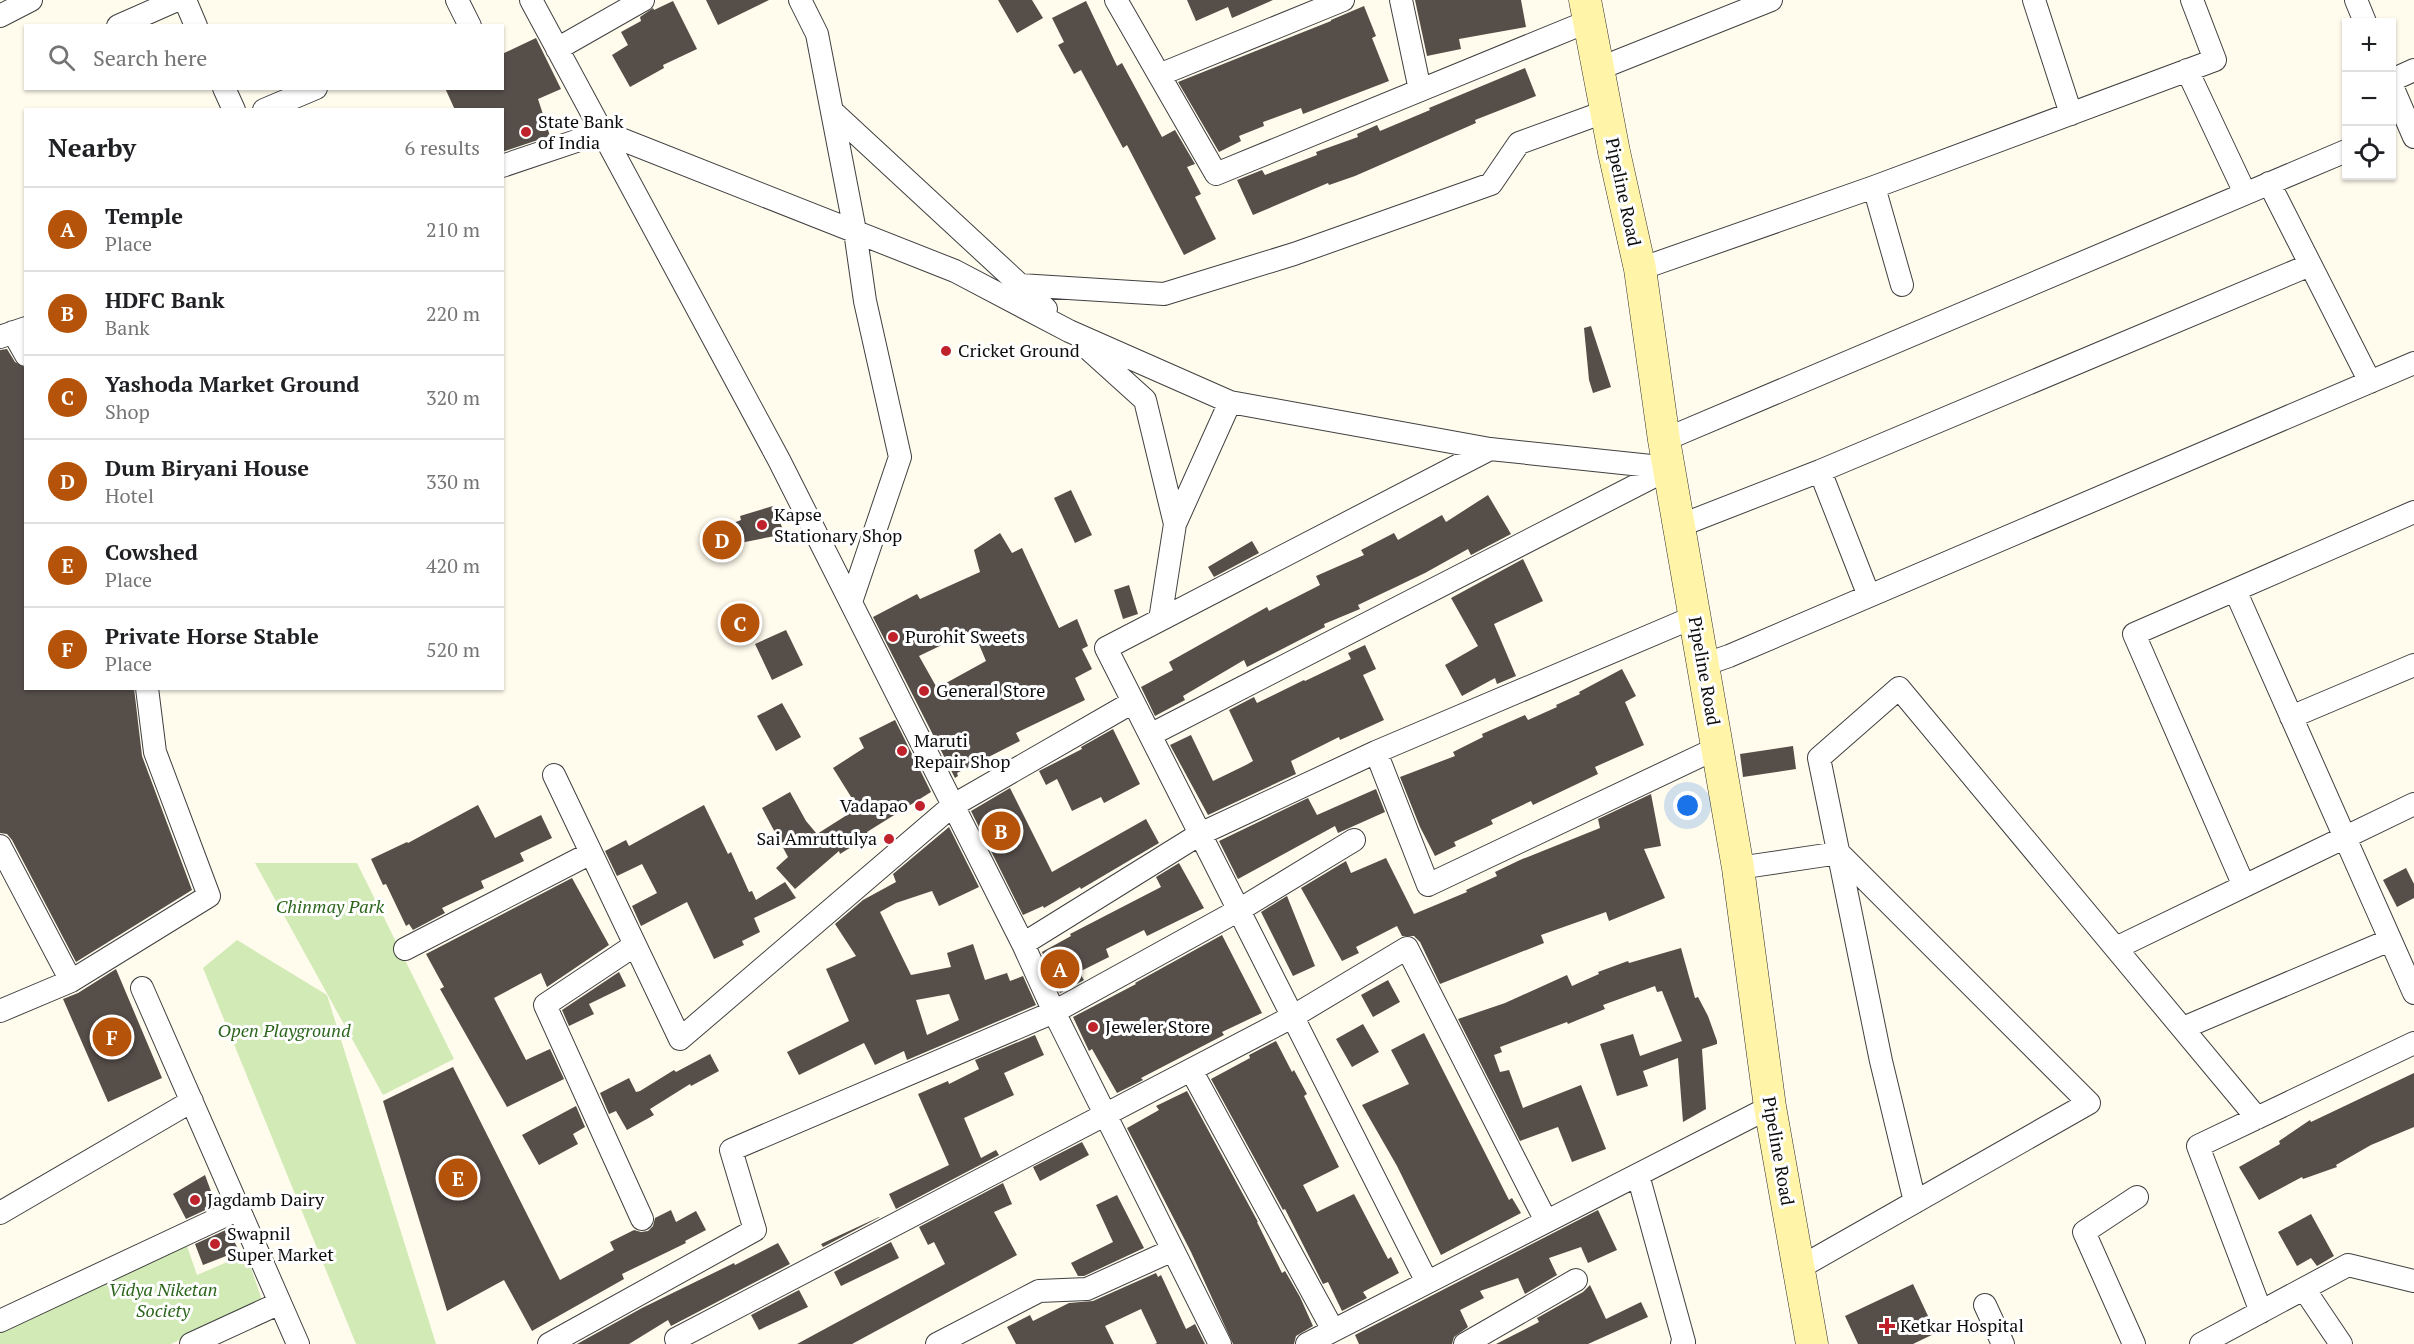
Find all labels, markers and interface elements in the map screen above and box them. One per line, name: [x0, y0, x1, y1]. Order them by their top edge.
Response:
map controls: [2342, 18, 2396, 180]
button: +: [2342, 18, 2396, 72]
search box: [24, 24, 504, 90]
icon: search: [45, 41, 78, 74]
text: Search here: [93, 43, 207, 72]
button: −: [2342, 72, 2396, 126]
place label: State Bank of India: [538, 109, 624, 154]
marker: State Bank of India: [519, 125, 533, 139]
button: locate: [2342, 126, 2396, 180]
text: Nearby: [48, 130, 136, 164]
text: 6 results: [405, 134, 480, 161]
street label: Pipeline Road: [1601, 135, 1647, 248]
text: Temple: [105, 201, 183, 230]
text: A: [60, 216, 75, 243]
text: 210 m: [426, 216, 480, 243]
text: Place: [105, 230, 152, 257]
text: HDFC Bank: [105, 285, 225, 314]
text: B: [61, 300, 74, 327]
text: 220 m: [426, 300, 480, 327]
text: Bank: [105, 314, 150, 341]
place label: Cricket Ground: [958, 338, 1080, 362]
marker: Cricket Ground: [939, 344, 953, 358]
text: Yashoda Market Ground: [105, 369, 360, 398]
text: C: [61, 384, 74, 411]
text: 320 m: [426, 384, 480, 411]
text: Shop: [105, 398, 150, 425]
text: Dum Biryani House: [105, 453, 309, 482]
text: D: [60, 468, 75, 495]
text: 330 m: [426, 468, 480, 495]
text: Hotel: [105, 482, 154, 509]
place label: Kapse Stationary Shop: [774, 502, 902, 547]
pin: D: [702, 518, 742, 562]
marker: Kapse Stationary Shop: [755, 518, 769, 532]
text: Cowshed: [105, 537, 198, 566]
text: E: [61, 552, 74, 579]
text: 420 m: [426, 552, 480, 579]
text: Place: [105, 566, 152, 593]
pin: C: [720, 600, 760, 646]
street label: Pipeline Road: [1684, 614, 1726, 727]
text: Private Horse Stable: [105, 621, 319, 650]
place label: Purohit Sweets: [905, 624, 1025, 648]
marker: Purohit Sweets: [886, 630, 900, 644]
text: F: [62, 636, 73, 663]
text: 520 m: [426, 636, 480, 663]
text: Place: [105, 650, 152, 677]
place label: General Store: [936, 678, 1045, 702]
marker: General Store: [917, 684, 931, 698]
place label: Maruti Repair Shop: [914, 728, 1011, 773]
marker: Maruti Repair Shop: [895, 744, 909, 758]
your location: [1673, 791, 1702, 820]
place label: Vadapao: [840, 793, 908, 817]
marker: Vadapao: [913, 799, 927, 813]
pin: B: [982, 808, 1020, 854]
place label: Sai Amruttulya: [756, 826, 877, 850]
marker: Sai Amruttulya: [882, 832, 896, 846]
park label: Chinmay Park: [276, 894, 384, 918]
pin: A: [1040, 946, 1080, 992]
pin: F: [92, 1014, 132, 1060]
place label: Jeweler Store: [1105, 1014, 1210, 1038]
park label: Open Playground: [217, 1018, 351, 1042]
marker: Jeweler Store: [1086, 1020, 1100, 1034]
street label: Pipeline Road: [1758, 1094, 1800, 1207]
pin: E: [438, 1156, 478, 1200]
place label: Jagdamb Dairy: [207, 1187, 325, 1211]
marker: Jagdamb Dairy: [188, 1193, 202, 1207]
place label: Swapnil Super Market: [227, 1221, 334, 1266]
marker: Swapnil Super Market: [208, 1237, 222, 1251]
park label: Vidya Niketan Society: [109, 1277, 218, 1322]
place label: Ketkar Hospital: [1900, 1313, 2024, 1337]
marker: Ketkar Hospital: [1878, 1317, 1896, 1335]

